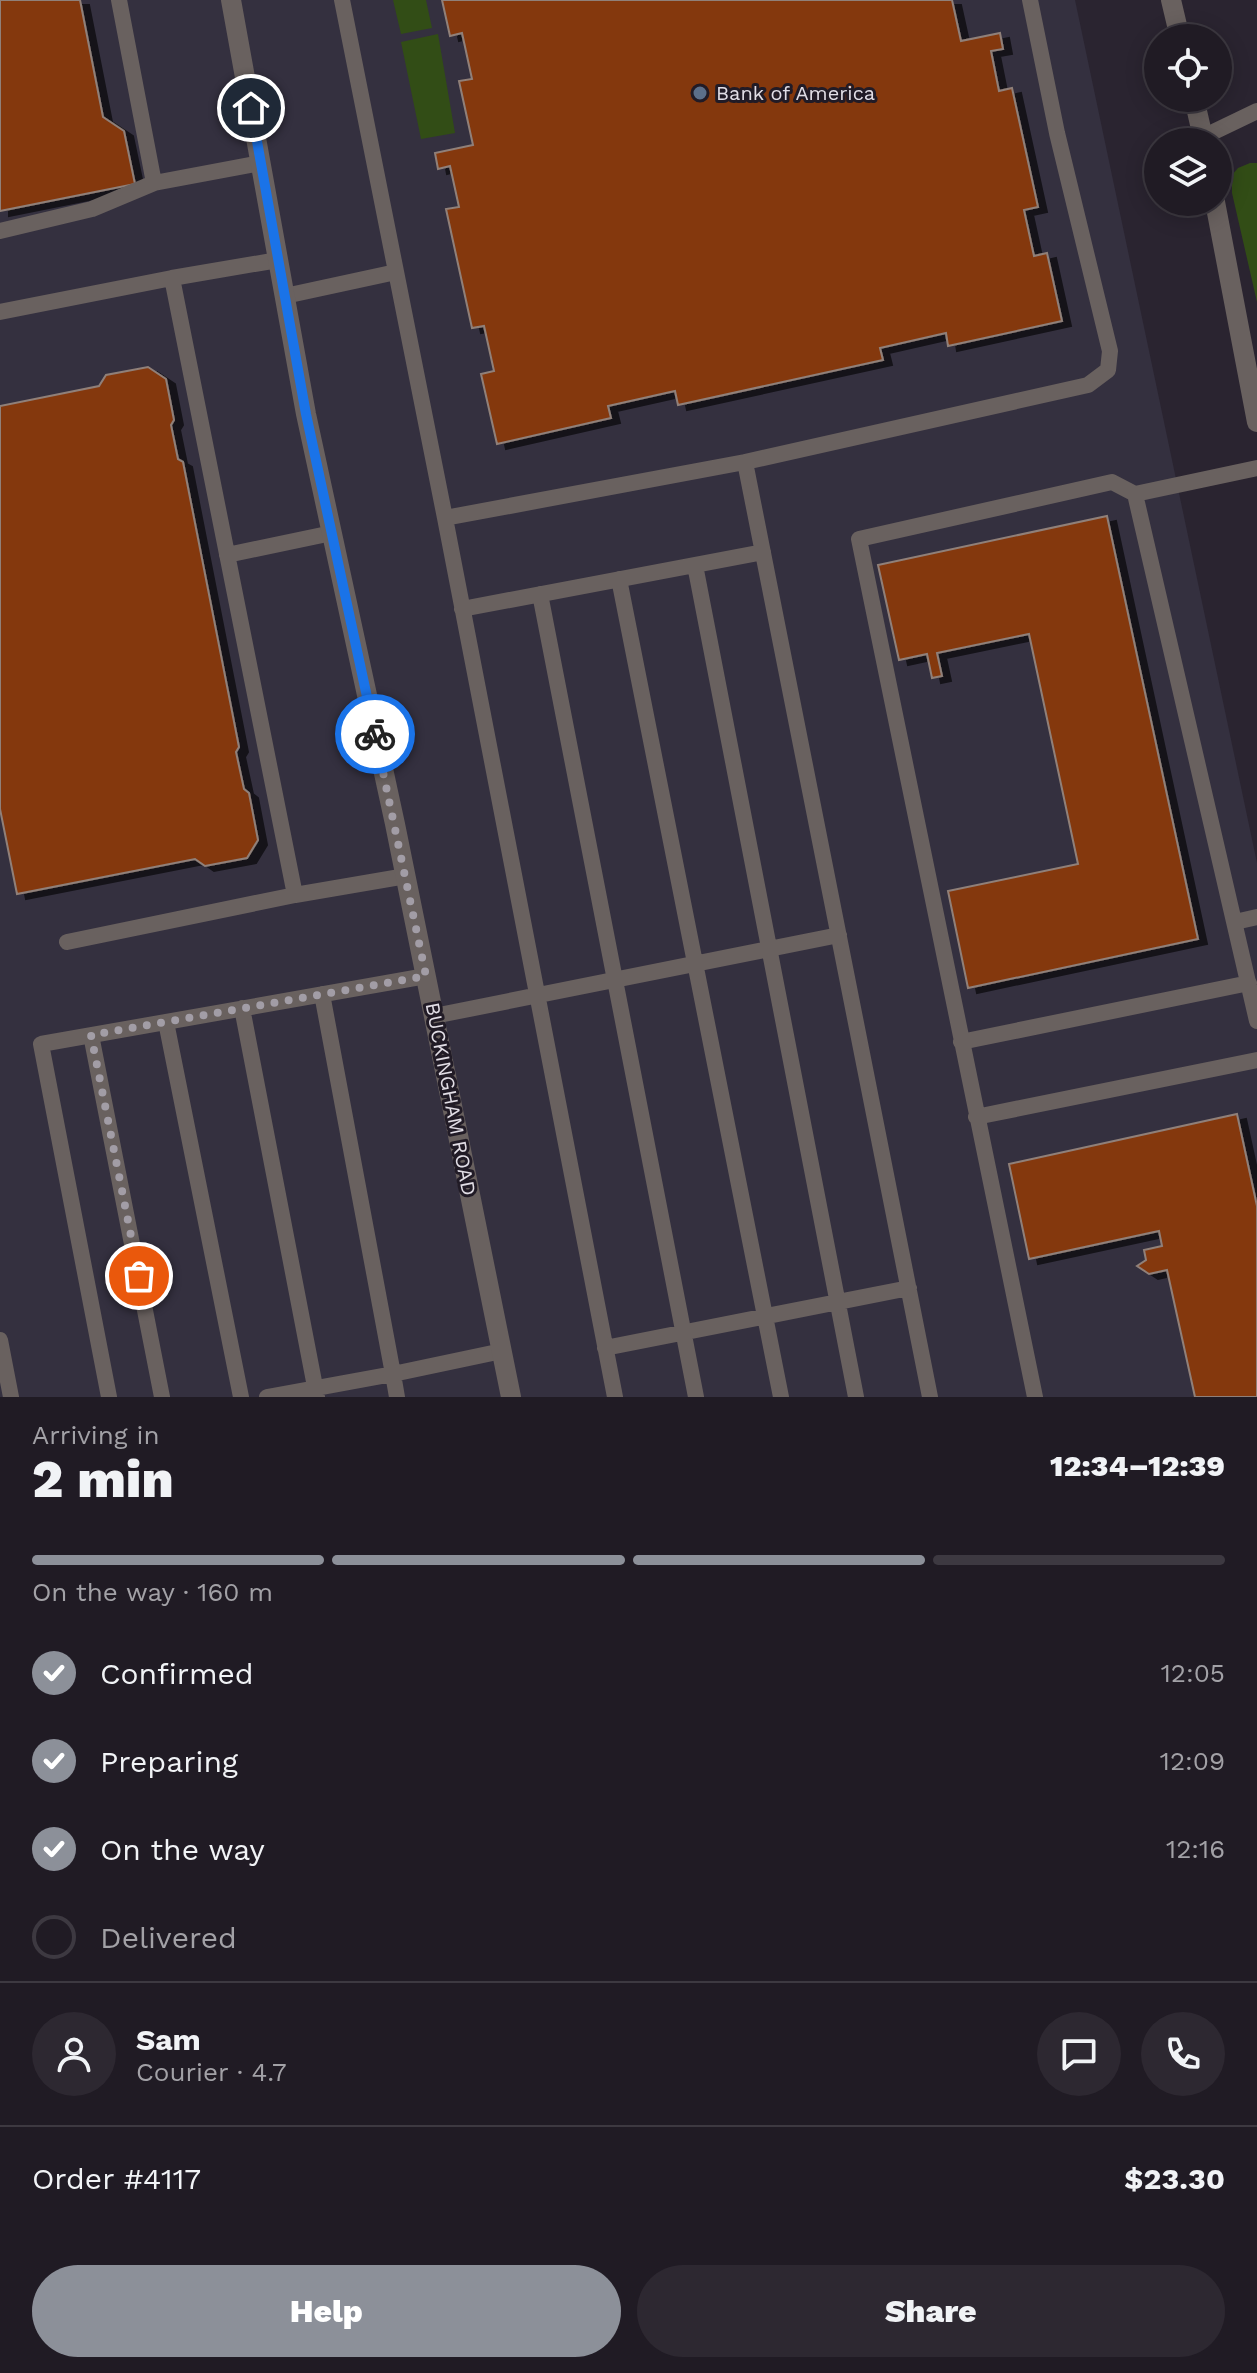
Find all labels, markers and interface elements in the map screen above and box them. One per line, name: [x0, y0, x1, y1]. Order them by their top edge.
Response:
map controls: [1144, 24, 1232, 216]
button: locate: [1144, 24, 1232, 112]
pin: [217, 74, 285, 142]
place label: Bank of America: [716, 81, 875, 105]
marker: Bank of America: [691, 84, 709, 102]
icon: home: [229, 86, 273, 130]
button: layers: [1144, 128, 1232, 216]
courier: [335, 694, 415, 774]
icon: bike: [353, 712, 397, 756]
street label: BUCKINGHAM ROAD: [420, 1000, 482, 1198]
pin: [105, 1242, 173, 1310]
icon: bag: [117, 1254, 161, 1298]
text: Arriving in: [32, 1420, 160, 1450]
text: 12:34–12:39: [1050, 1448, 1225, 1483]
text: 2 min: [32, 1449, 174, 1510]
text: On the way · 160 m: [32, 1577, 273, 1607]
icon: check: [32, 1651, 76, 1695]
text: Confirmed: [100, 1656, 254, 1691]
text: 12:05: [1161, 1658, 1225, 1688]
icon: check: [32, 1739, 76, 1783]
text: Preparing: [100, 1744, 238, 1779]
text: 12:09: [1160, 1746, 1225, 1776]
icon: check: [32, 1827, 76, 1871]
text: On the way: [100, 1832, 265, 1867]
text: 12:16: [1166, 1834, 1225, 1864]
text: Delivered: [100, 1920, 237, 1955]
button: person: [32, 2012, 116, 2096]
button: chat: [1037, 2012, 1121, 2096]
button: phone: [1141, 2012, 1225, 2096]
text: Sam: [136, 2022, 201, 2057]
text: Courier · 4.7: [136, 2057, 286, 2087]
text: Order #4117: [32, 2161, 201, 2196]
text: $23.30: [1124, 2161, 1225, 2196]
button: Help: [32, 2265, 621, 2357]
button: Share: [637, 2265, 1225, 2357]

